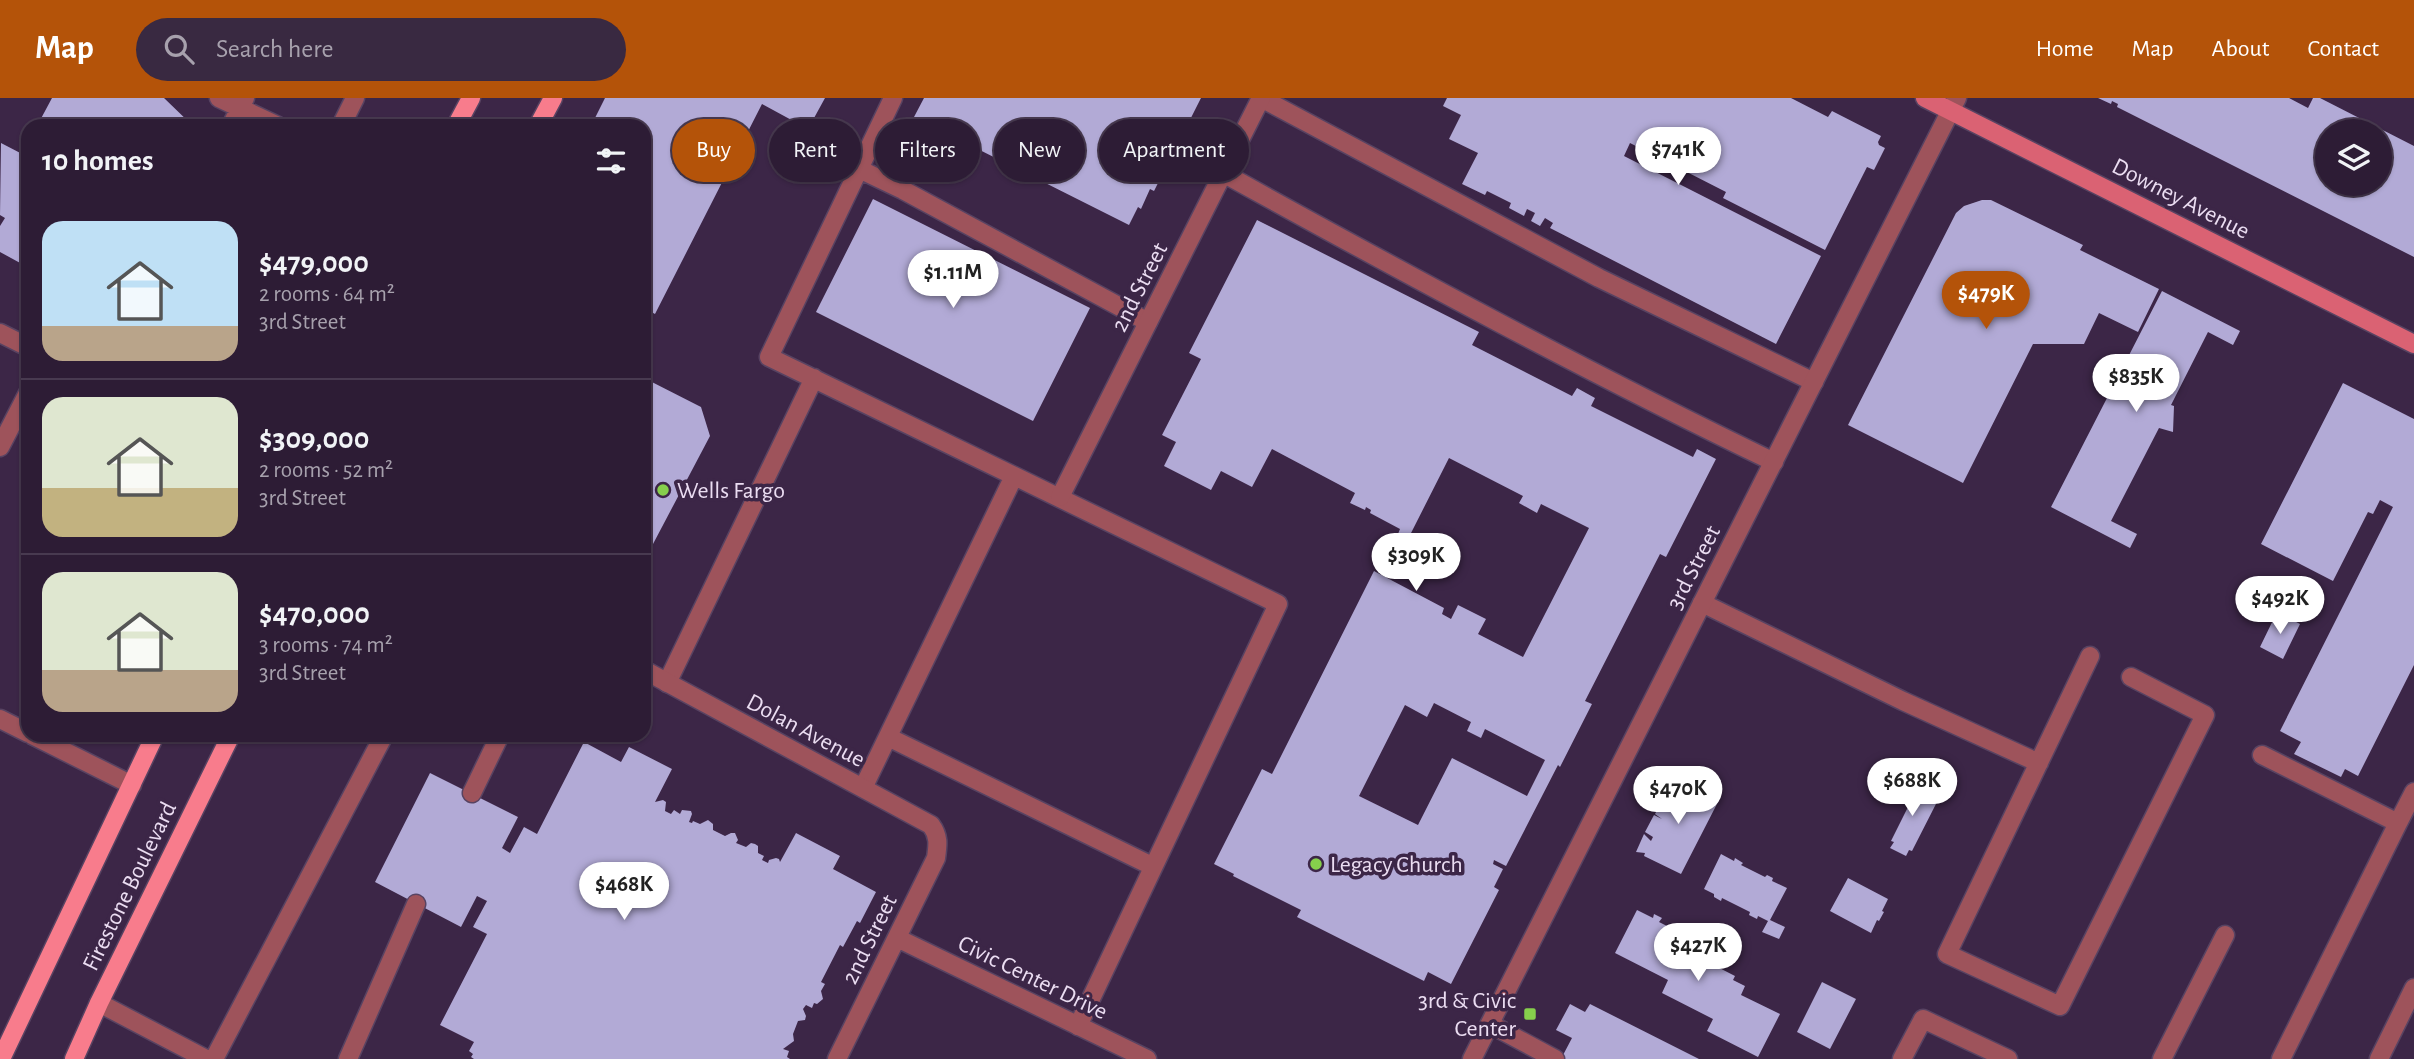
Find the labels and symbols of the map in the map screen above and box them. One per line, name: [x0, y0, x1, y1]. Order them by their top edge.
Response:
pin: $741K: [1629, 127, 1727, 187]
street label: Downey Avenue: [2108, 154, 2253, 244]
street label: 2nd Street: [1107, 239, 1173, 336]
pin: $1.11M: [896, 250, 1010, 310]
pin: $479K: [1937, 272, 2035, 331]
pin: $835K: [2087, 354, 2185, 414]
place label: Wells Fargo: [677, 479, 785, 503]
marker: Wells Fargo: [655, 482, 671, 498]
street label: 3rd Street: [1663, 521, 1725, 613]
pin: $309K: [1367, 533, 1465, 593]
pin: $492K: [2231, 576, 2329, 636]
street label: Dolan Avenue: [742, 690, 869, 772]
pin: $688K: [1863, 758, 1961, 818]
pin: $470K: [1629, 766, 1727, 826]
street label: Firestone Boulevard: [79, 798, 181, 975]
place label: Legacy Church: [1330, 853, 1463, 877]
marker: Legacy Church: [1308, 856, 1324, 872]
pin: $468K: [575, 862, 673, 922]
street label: 2nd Street: [838, 891, 902, 988]
pin: $427K: [1649, 924, 1747, 983]
street label: Civic Center Drive: [954, 931, 1111, 1024]
place label: 3rd & Civic Center: [1418, 989, 1516, 1041]
marker: 3rd & Civic Center: [1522, 1006, 1538, 1022]

